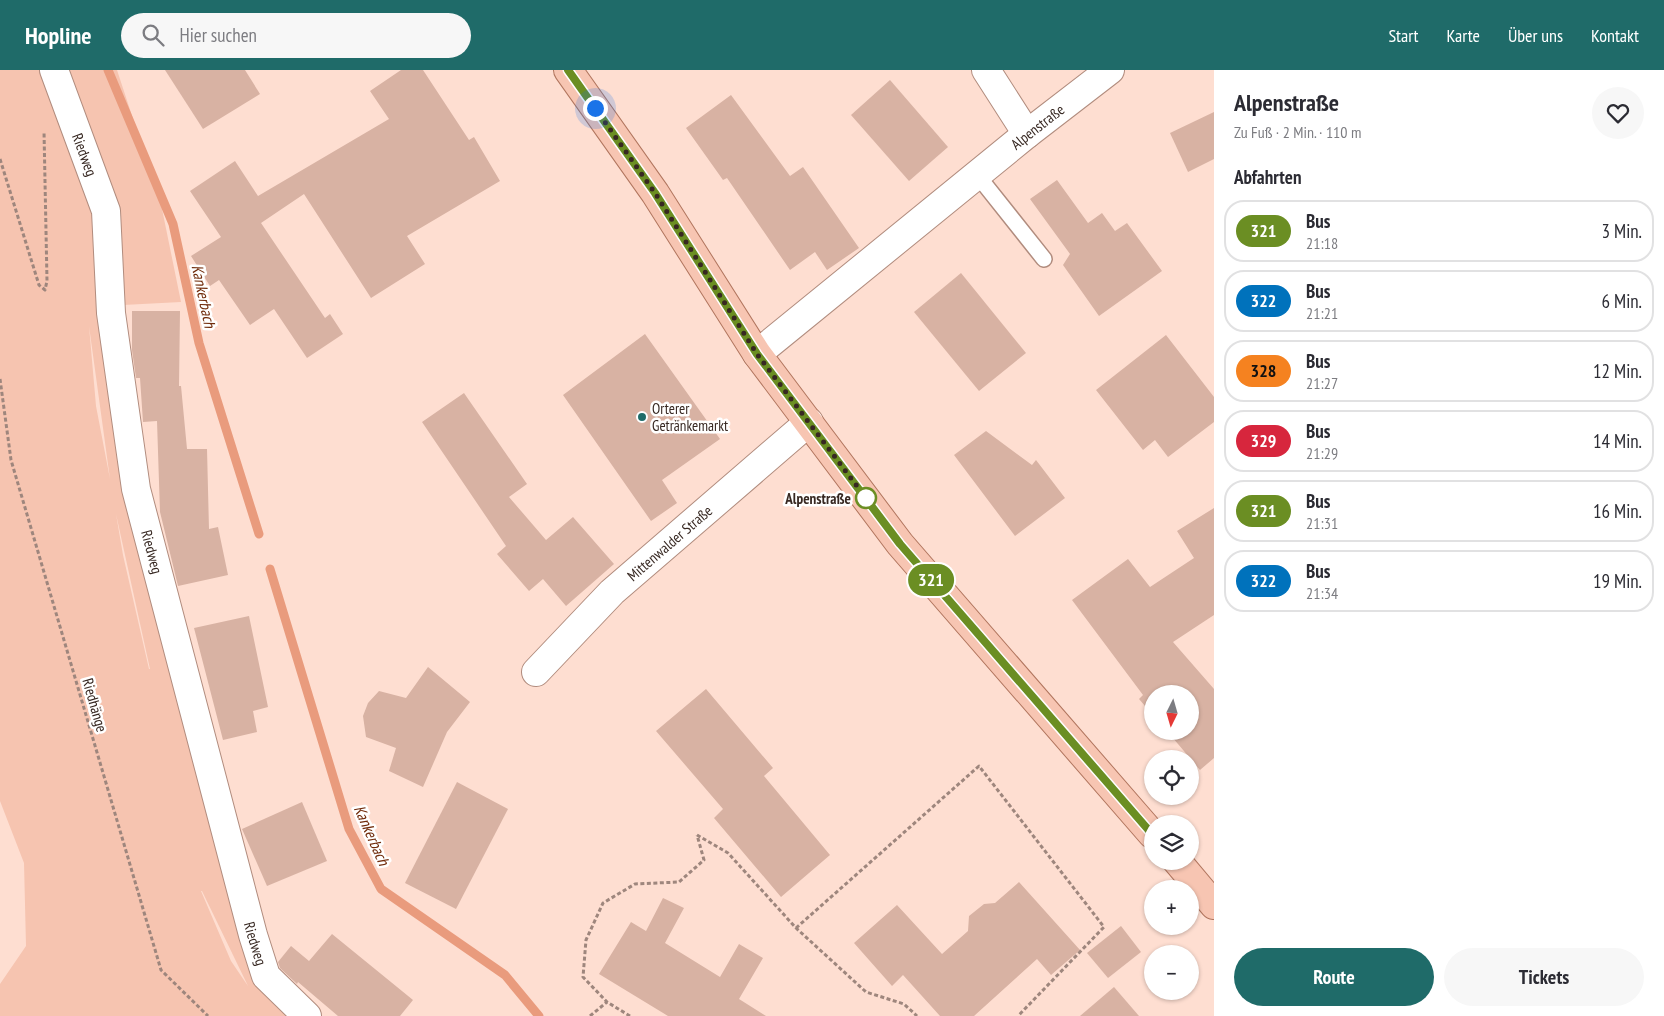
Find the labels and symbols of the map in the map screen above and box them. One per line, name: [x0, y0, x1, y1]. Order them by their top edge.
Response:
your location: [583, 96, 608, 121]
street label: Alpenstraße: [1007, 100, 1068, 153]
street label: Riedweg: [69, 130, 102, 179]
water label: Kankerbach: [188, 263, 221, 330]
place label: Orterer Getränkemarkt: [652, 399, 728, 435]
marker: Orterer Getränkemarkt: [636, 411, 648, 423]
marker: Alpenstraße: [855, 487, 877, 509]
place label: Alpenstraße: [784, 489, 851, 508]
street label: Mittenwalder Straße: [623, 501, 716, 585]
street label: Riedweg: [138, 528, 167, 576]
line badge: 321: [902, 564, 960, 596]
street label: Riedhänge: [78, 676, 112, 734]
north arrow: [1144, 685, 1199, 740]
water label: Kankerbach: [350, 802, 395, 869]
street label: Riedweg: [240, 920, 271, 967]

